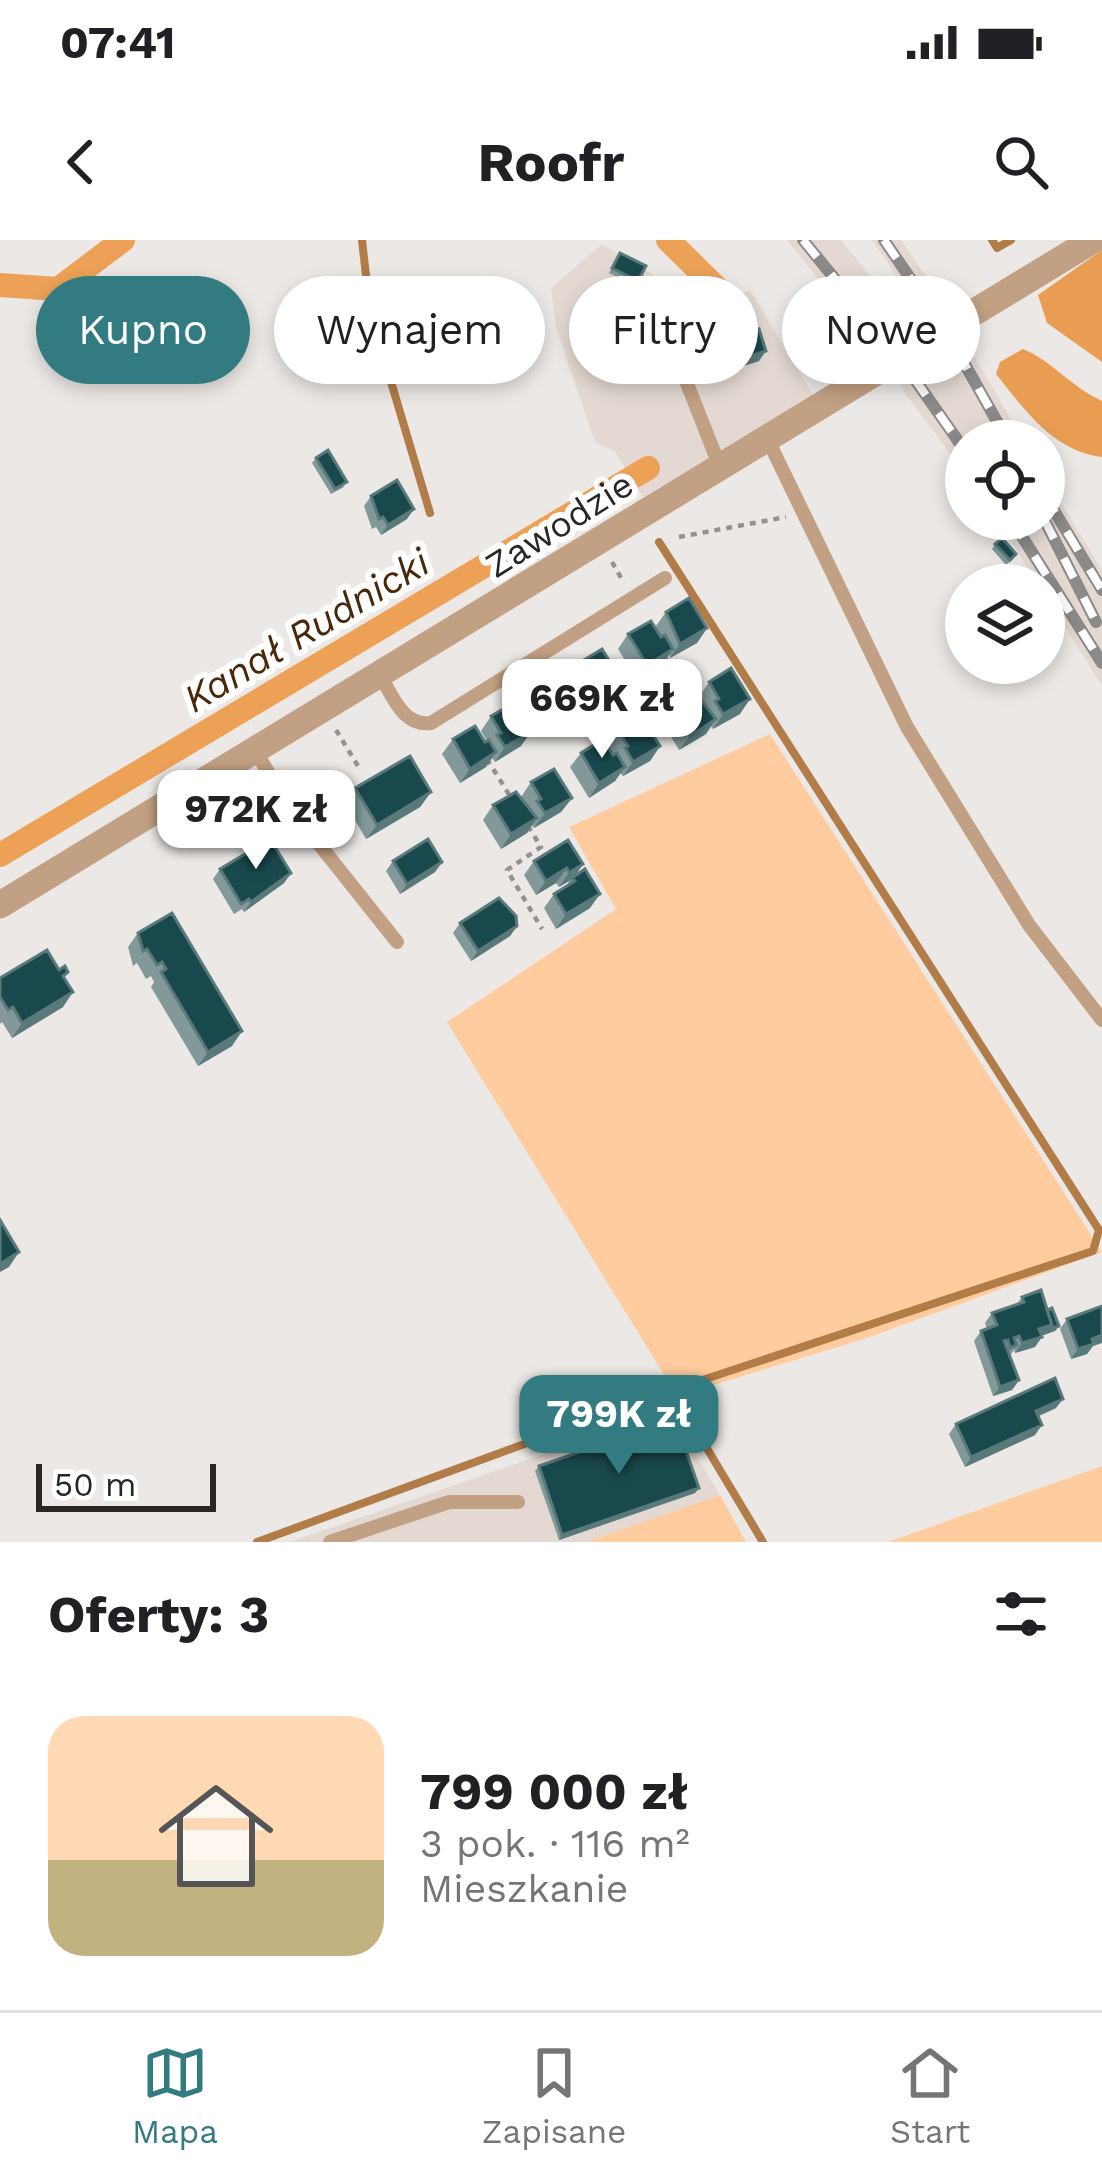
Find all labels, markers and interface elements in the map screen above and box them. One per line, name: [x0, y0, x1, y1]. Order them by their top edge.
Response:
text: 07:41: [60, 16, 175, 69]
icon: back: [48, 129, 114, 195]
icon: search: [988, 129, 1054, 195]
text: Roofr: [478, 131, 624, 194]
chip: Kupno: [36, 276, 250, 384]
chip: Wynajem: [274, 276, 545, 384]
chip: Filtry: [569, 276, 758, 384]
chip: Nowe: [782, 276, 980, 384]
map controls: [945, 420, 1065, 684]
button: locate: [945, 420, 1065, 540]
street label: Zawodzie: [478, 463, 641, 587]
water label: Kanał Rudnicki: [175, 539, 438, 722]
button: layers: [945, 564, 1065, 684]
pin: 669K zł: [491, 659, 713, 761]
text: 669K zł: [529, 675, 675, 720]
pin: 972K zł: [145, 770, 367, 872]
text: 972K zł: [184, 786, 328, 831]
pin: 799K zł: [508, 1375, 730, 1477]
text: 799K zł: [546, 1391, 692, 1436]
scale bar: [36, 1458, 216, 1511]
text: 50 m: [54, 1465, 136, 1504]
icon: filters: [988, 1581, 1054, 1647]
text: Oferty: 3: [48, 1585, 269, 1644]
text: 799 000 zł: [420, 1762, 688, 1821]
icon: home: [144, 1764, 288, 1908]
text: 3 pok. · 116 m²: [420, 1821, 690, 1866]
text: Mieszkanie: [420, 1866, 628, 1911]
tab: Mapa: [132, 2040, 218, 2151]
tab: Zapisane: [482, 2040, 626, 2151]
tab: Start: [890, 2040, 970, 2151]

